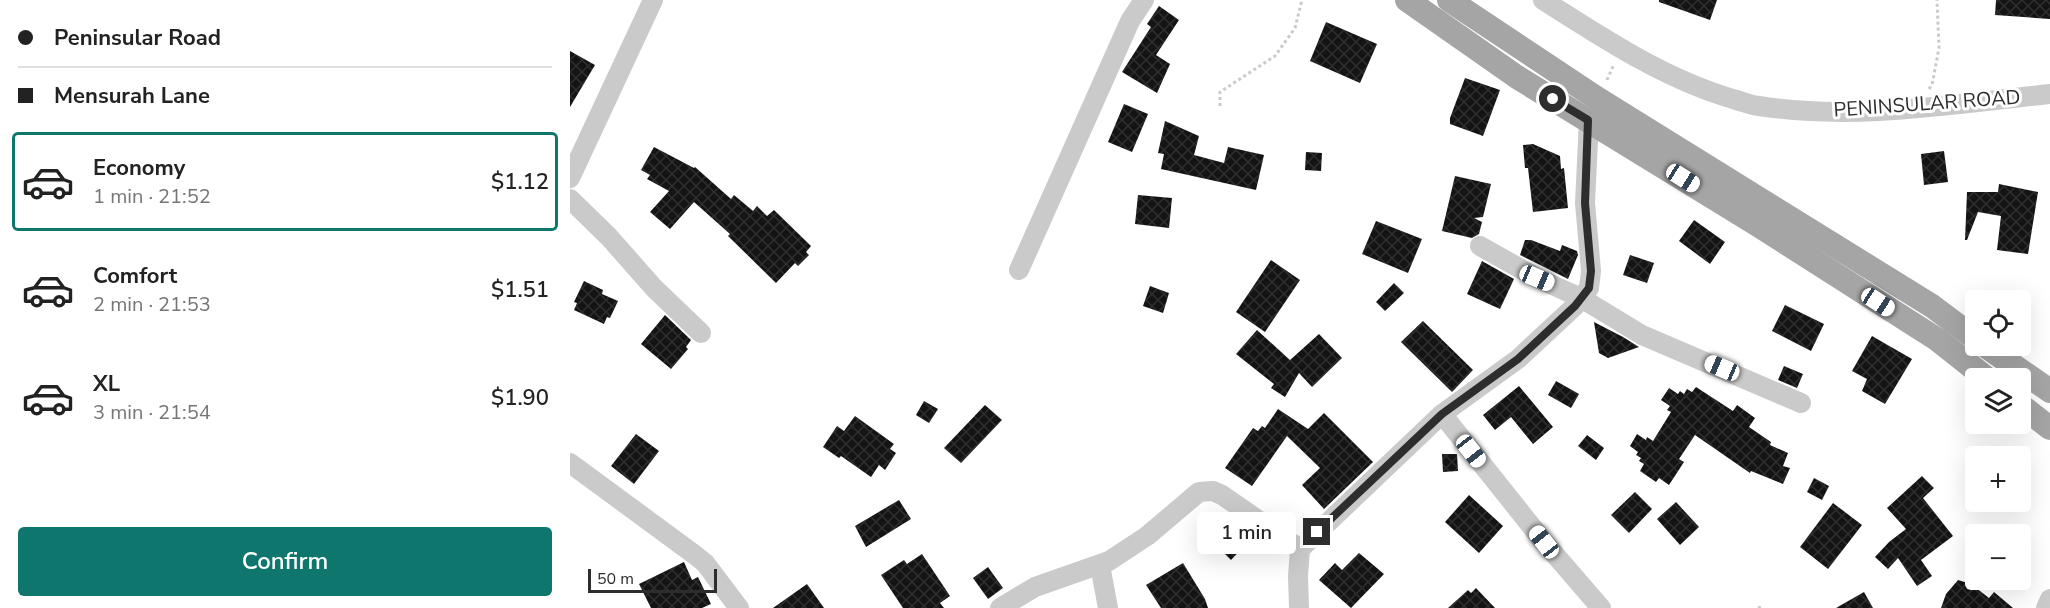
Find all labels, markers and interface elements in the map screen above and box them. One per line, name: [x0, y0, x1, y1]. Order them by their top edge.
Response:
text: Peninsular Road: [54, 23, 221, 53]
text: Mensurah Lane: [54, 81, 210, 111]
street label: PENINSULAR ROAD: [1833, 84, 2021, 123]
route start: [1539, 85, 1566, 112]
text: Economy: [93, 153, 185, 183]
icon: car: [21, 155, 75, 209]
car: [1663, 161, 1703, 195]
text: $1.12: [491, 167, 549, 197]
text: 1 min · 21:52: [93, 183, 211, 210]
text: Comfort: [93, 261, 177, 291]
icon: car: [21, 263, 75, 317]
car: [1517, 263, 1557, 293]
text: $1.51: [491, 275, 549, 305]
car: [1858, 285, 1898, 319]
map controls: [1965, 290, 2031, 590]
button: locate: [1965, 290, 2031, 356]
text: 2 min · 21:53: [93, 291, 211, 318]
car: [1702, 353, 1742, 383]
button: layers: [1965, 368, 2031, 434]
text: XL: [93, 369, 120, 399]
icon: car: [21, 371, 75, 425]
text: $1.90: [491, 383, 549, 413]
text: 3 min · 21:54: [93, 399, 211, 426]
car: [1453, 431, 1489, 471]
button: +: [1965, 446, 2031, 512]
callout: 1 min: [1197, 511, 1296, 553]
route end: [1303, 518, 1330, 545]
text: 1 min: [1221, 519, 1272, 546]
car: [1526, 522, 1562, 562]
button: −: [1965, 524, 2031, 590]
button: Confirm: [18, 527, 552, 596]
scale bar: [588, 566, 717, 594]
text: 50 m: [597, 568, 634, 590]

